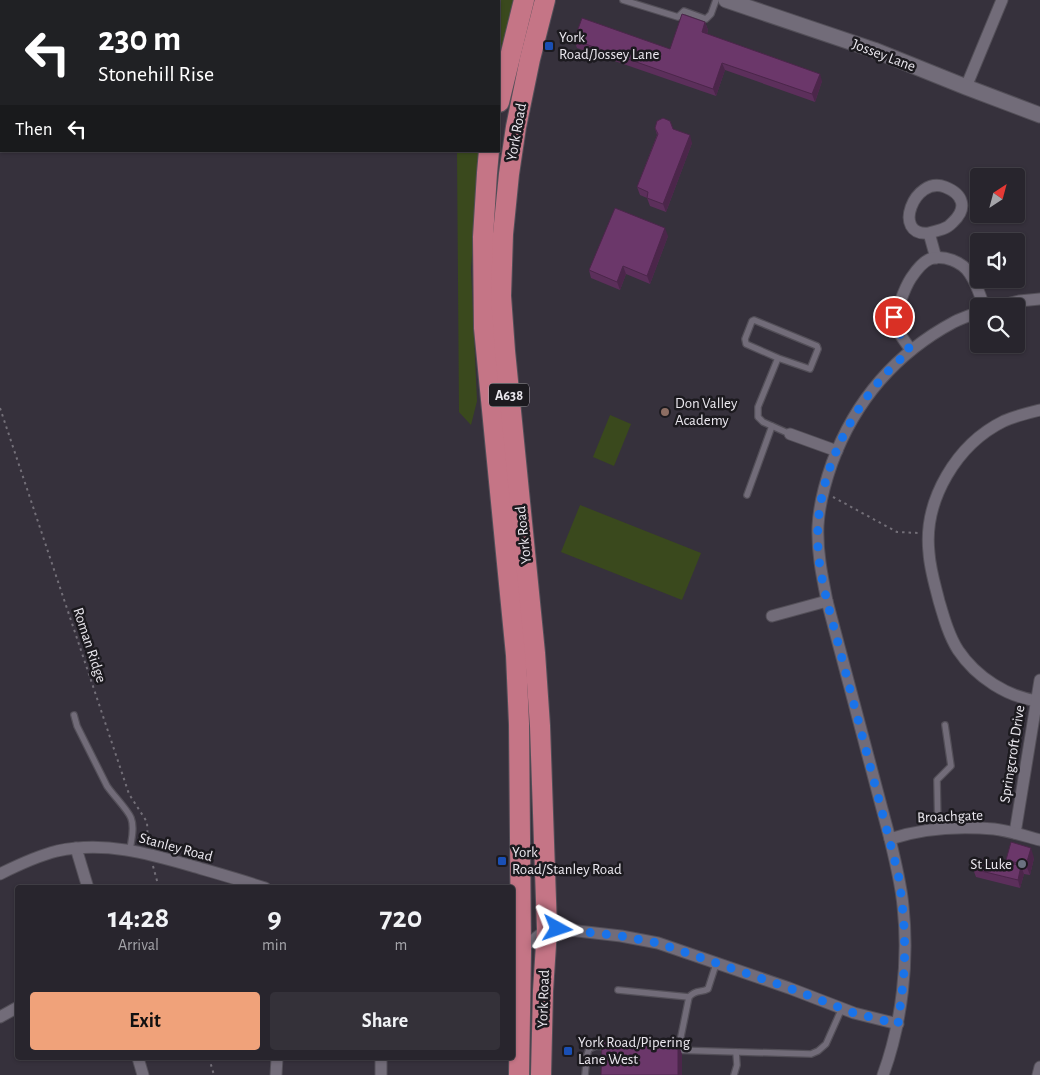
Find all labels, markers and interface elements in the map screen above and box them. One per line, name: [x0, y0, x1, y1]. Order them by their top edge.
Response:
icon: left: [15, 20, 80, 85]
text: 230 m: [98, 22, 181, 57]
place label: York Road/Jossey Lane: [559, 30, 660, 62]
street label: Jossey Lane: [850, 37, 918, 74]
marker: York Road/Jossey Lane: [543, 40, 555, 52]
text: Stonehill Rise: [98, 63, 214, 85]
street label: York Road: [504, 102, 529, 162]
icon: left: [63, 115, 91, 143]
text: Then: [15, 120, 53, 139]
north arrow: [970, 168, 1025, 222]
map controls: [970, 168, 1025, 353]
button: sound: [970, 233, 1025, 288]
pin: [873, 296, 915, 338]
button: search: [970, 298, 1025, 353]
icon: arrive: [880, 303, 908, 331]
road number: A638: [489, 384, 529, 406]
place label: Don Valley Academy: [675, 396, 738, 428]
marker: Don Valley Academy: [659, 406, 671, 418]
street label: York Road: [513, 505, 534, 565]
street label: Roman Ridge: [70, 606, 109, 685]
street label: Springcroft Drive: [997, 704, 1028, 804]
street label: Broachgate: [917, 808, 983, 825]
street label: Stanley Road: [137, 830, 215, 865]
place label: York Road/Stanley Road: [512, 845, 622, 877]
marker: York Road/Stanley Road: [496, 855, 508, 867]
place label: St Luke: [970, 857, 1012, 872]
marker: St Luke: [1016, 858, 1028, 870]
position arrow: [531, 902, 583, 954]
text: 14:28: [108, 903, 169, 933]
text: 9: [267, 903, 282, 933]
text: 720: [380, 903, 422, 933]
text: Arrival: [118, 937, 159, 953]
text: min: [262, 937, 287, 953]
text: m: [395, 937, 407, 953]
street label: York Road: [535, 969, 552, 1028]
button: Exit: [30, 992, 260, 1050]
button: Share: [270, 992, 500, 1050]
place label: York Road/Pipering Lane West: [578, 1035, 691, 1067]
marker: York Road/Pipering Lane West: [562, 1045, 574, 1057]

